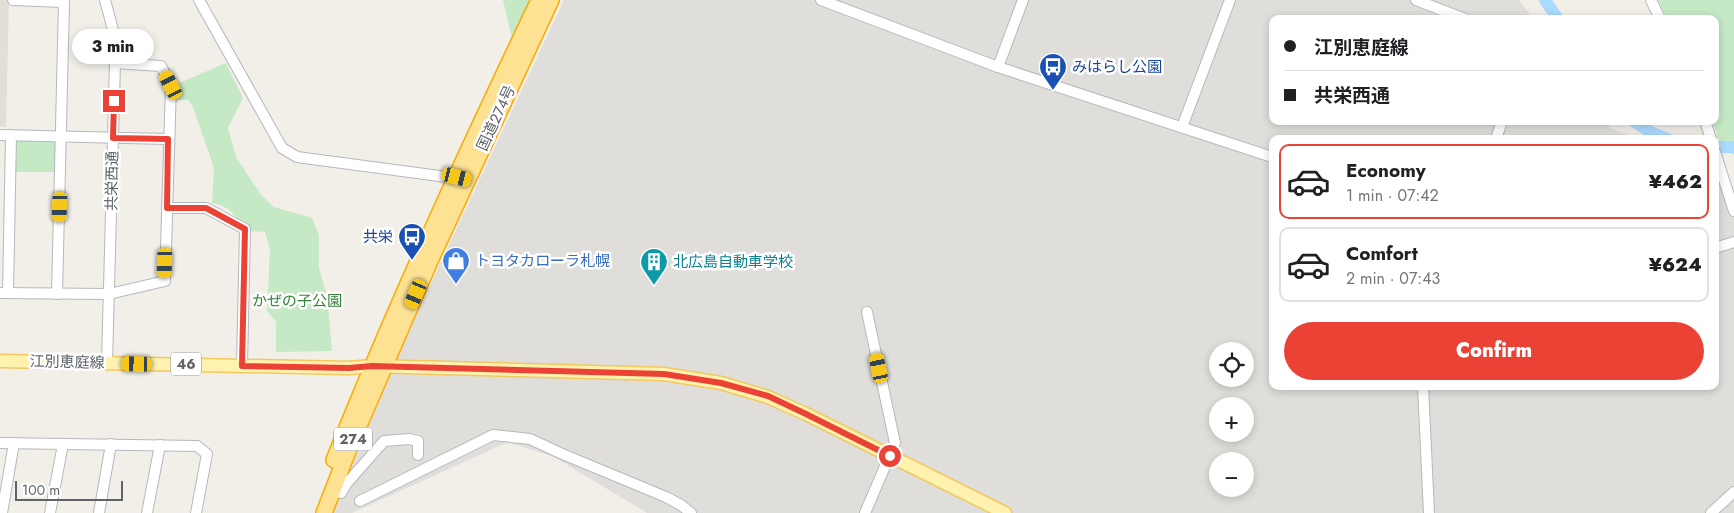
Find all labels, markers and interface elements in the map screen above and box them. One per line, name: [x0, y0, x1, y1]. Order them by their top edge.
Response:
callout: 3 min: [73, 28, 155, 64]
text: 江別恵庭線: [1314, 34, 1409, 61]
text: 3 min: [92, 35, 134, 58]
bus stop icon: みはらし公園: [1038, 52, 1068, 91]
place label: みはらし公園: [1072, 56, 1162, 78]
car: [157, 68, 184, 102]
street label: 国道274号: [471, 82, 521, 154]
text: 共栄西通: [1314, 82, 1390, 109]
route end: [103, 90, 125, 112]
street label: 共栄西通: [100, 151, 124, 211]
text: Economy: [1346, 157, 1426, 184]
icon: car: [1286, 159, 1331, 204]
car: [440, 166, 473, 188]
text: ¥462: [1649, 168, 1702, 195]
text: 1 min · 07:42: [1346, 184, 1439, 207]
car: [51, 192, 68, 222]
bus stop icon: 共栄: [397, 222, 427, 261]
place label: 共栄: [363, 226, 393, 248]
text: Comfort: [1346, 240, 1418, 267]
icon: car: [1286, 242, 1331, 287]
shop icon: トヨタカローラ札幌: [441, 246, 471, 285]
building icon: 北広島自動車学校: [639, 247, 669, 286]
car: [156, 248, 173, 278]
place label: トヨタカローラ札幌: [475, 250, 610, 272]
place label: 北広島自動車学校: [673, 251, 793, 273]
text: ¥624: [1649, 251, 1702, 278]
text: 2 min · 07:43: [1346, 267, 1440, 290]
car: [403, 277, 428, 311]
park label: かぜの子公園: [252, 290, 342, 312]
button: Confirm: [1284, 322, 1704, 380]
map controls: [1209, 342, 1254, 497]
button: locate: [1209, 342, 1254, 387]
street label: 江別恵庭線: [29, 350, 105, 374]
road number: 46: [171, 352, 201, 376]
car: [868, 352, 889, 384]
car: [121, 356, 152, 372]
button: +: [1209, 397, 1254, 442]
road number: 274: [334, 428, 372, 450]
route start: [879, 445, 901, 467]
button: −: [1209, 452, 1254, 497]
scale bar: [15, 478, 122, 501]
text: 100 m: [22, 480, 60, 500]

